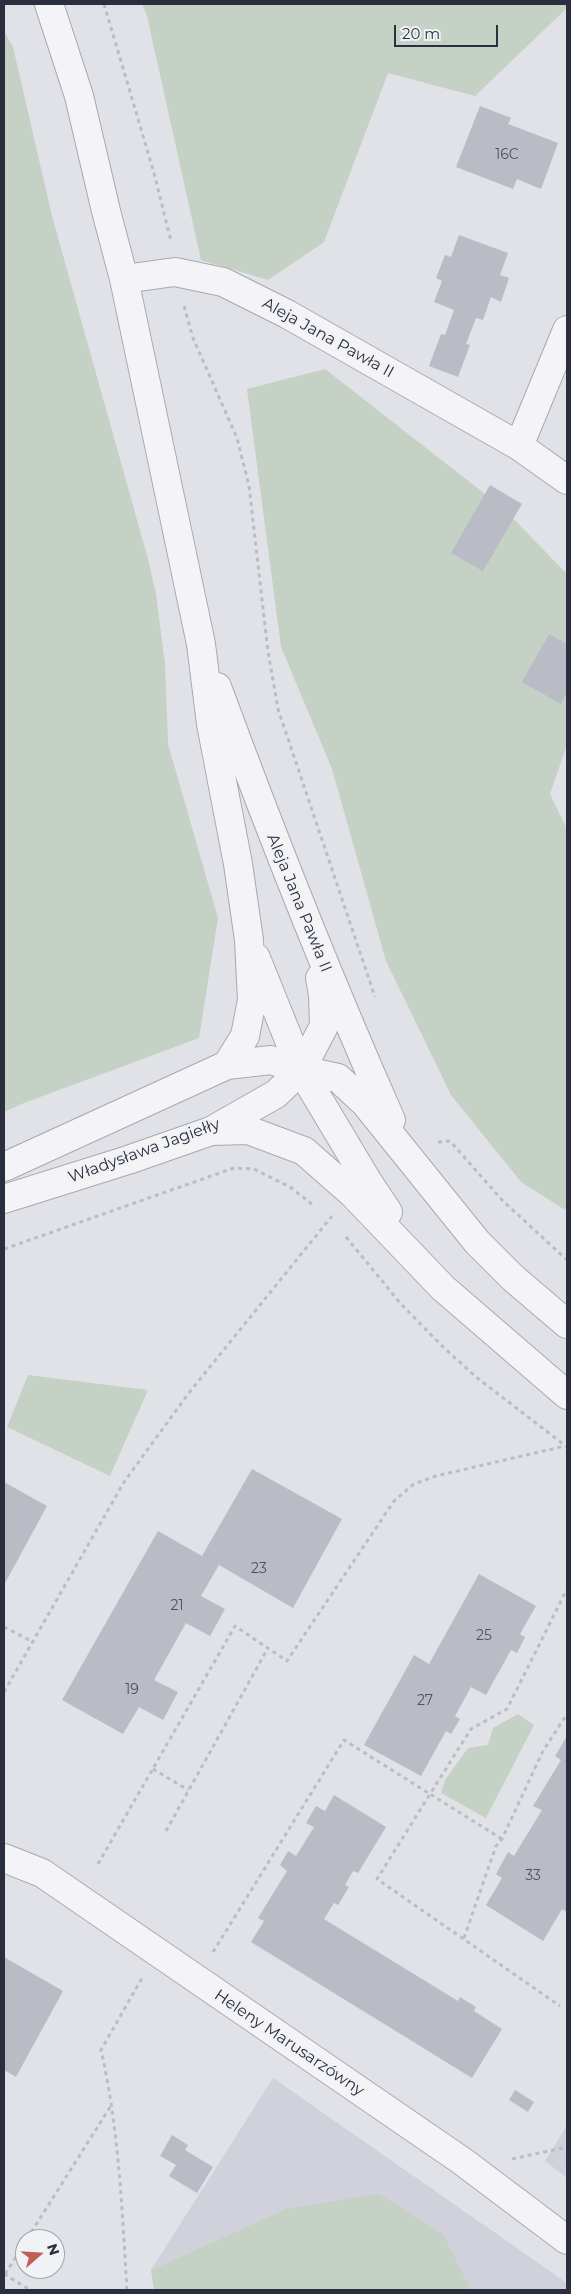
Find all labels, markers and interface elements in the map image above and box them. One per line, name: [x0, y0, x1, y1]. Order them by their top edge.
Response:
scale bar: [396, 15, 500, 47]
text: 20 m: [402, 24, 440, 43]
house number: 16C: [495, 147, 519, 163]
street label: Aleja Jana Pawła II: [259, 294, 397, 382]
street label: Aleja Jana Pawła II: [262, 831, 336, 975]
street label: Władysława Jagiełły: [66, 1115, 222, 1187]
house number: 23: [251, 1561, 267, 1577]
house number: 21: [170, 1598, 184, 1614]
house number: 25: [476, 1628, 492, 1644]
house number: 19: [125, 1682, 139, 1698]
house number: 27: [417, 1693, 433, 1709]
house number: 33: [525, 1868, 541, 1884]
street label: Heleny Marusarzówny: [210, 1986, 368, 2100]
north arrow: [15, 2229, 65, 2279]
text: N: [43, 2241, 64, 2258]

